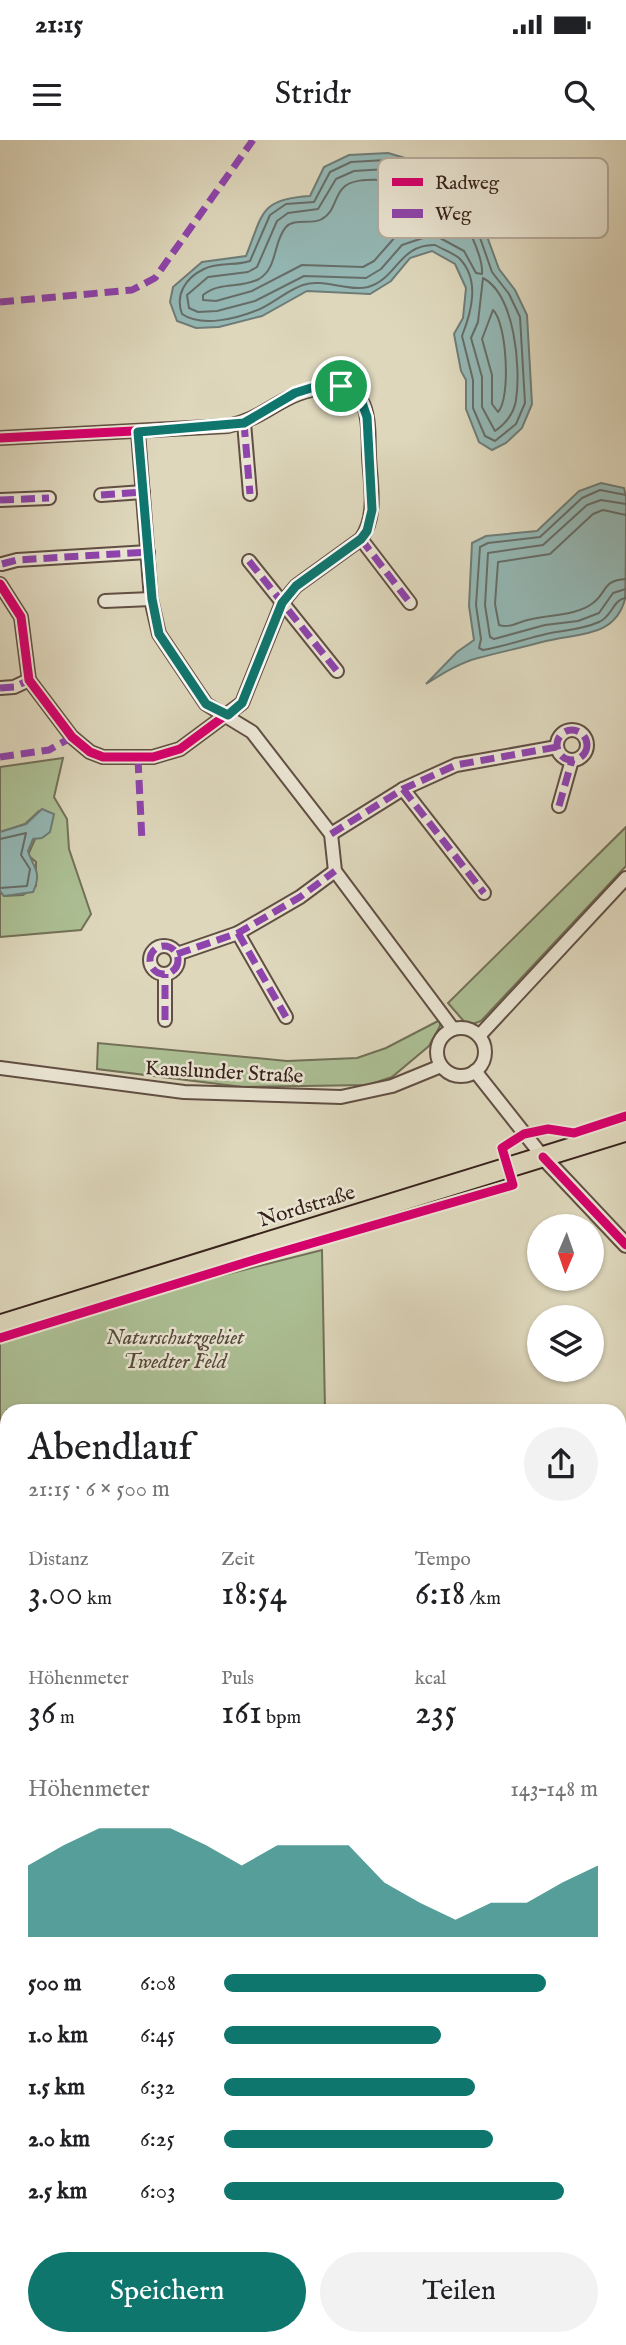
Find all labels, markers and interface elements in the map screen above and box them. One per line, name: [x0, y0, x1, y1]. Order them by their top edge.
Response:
text: 21:15: [35, 8, 83, 41]
text: Stridr: [275, 74, 351, 115]
icon: menu: [28, 76, 66, 114]
icon: search: [560, 76, 598, 114]
legend: [378, 158, 608, 238]
text: Radweg: [435, 172, 500, 196]
text: Weg: [435, 203, 472, 227]
pin: [311, 356, 371, 416]
icon: arrive: [322, 367, 360, 405]
street label: Kauslunder Straße: [144, 1055, 304, 1091]
street label: Nordstraße: [255, 1179, 359, 1234]
north arrow: [527, 1214, 604, 1292]
map controls: [527, 1214, 604, 1382]
button: layers: [527, 1305, 604, 1382]
park label: Naturschutzgebiet Twedter Feld: [106, 1325, 245, 1376]
text: Abendlauf: [28, 1425, 192, 1473]
button: share: [524, 1427, 598, 1501]
text: 21:15 · 6 × 500 m: [28, 1475, 170, 1504]
text: Distanz: [28, 1548, 89, 1572]
text: Zeit: [221, 1548, 255, 1572]
text: Tempo: [415, 1548, 471, 1572]
text: 3.00: [28, 1572, 83, 1617]
text: 18:54: [221, 1572, 287, 1617]
text: 6:18: [415, 1572, 465, 1617]
text: km: [83, 1587, 112, 1611]
text: /km: [465, 1587, 501, 1611]
text: Höhenmeter: [28, 1667, 129, 1691]
text: Puls: [221, 1667, 254, 1691]
text: kcal: [415, 1667, 446, 1691]
text: 36: [28, 1691, 56, 1736]
text: 161: [221, 1691, 262, 1736]
text: 235: [415, 1691, 457, 1736]
text: m: [56, 1706, 75, 1730]
text: bpm: [262, 1706, 301, 1730]
text: Höhenmeter: [28, 1775, 150, 1804]
text: 143–148 m: [510, 1775, 598, 1804]
text: 500 m: [28, 1969, 82, 1998]
text: 6:08: [140, 1969, 176, 1998]
text: 1.0 km: [28, 2021, 88, 2050]
text: 6:45: [140, 2021, 175, 2050]
text: 1.5 km: [28, 2073, 85, 2102]
text: 6:32: [140, 2073, 175, 2102]
text: 2.0 km: [28, 2125, 90, 2154]
text: 6:25: [140, 2125, 175, 2154]
text: 2.5 km: [28, 2177, 87, 2206]
text: 6:03: [140, 2177, 176, 2206]
button: Speichern: [28, 2252, 306, 2332]
button: Teilen: [320, 2252, 598, 2332]

